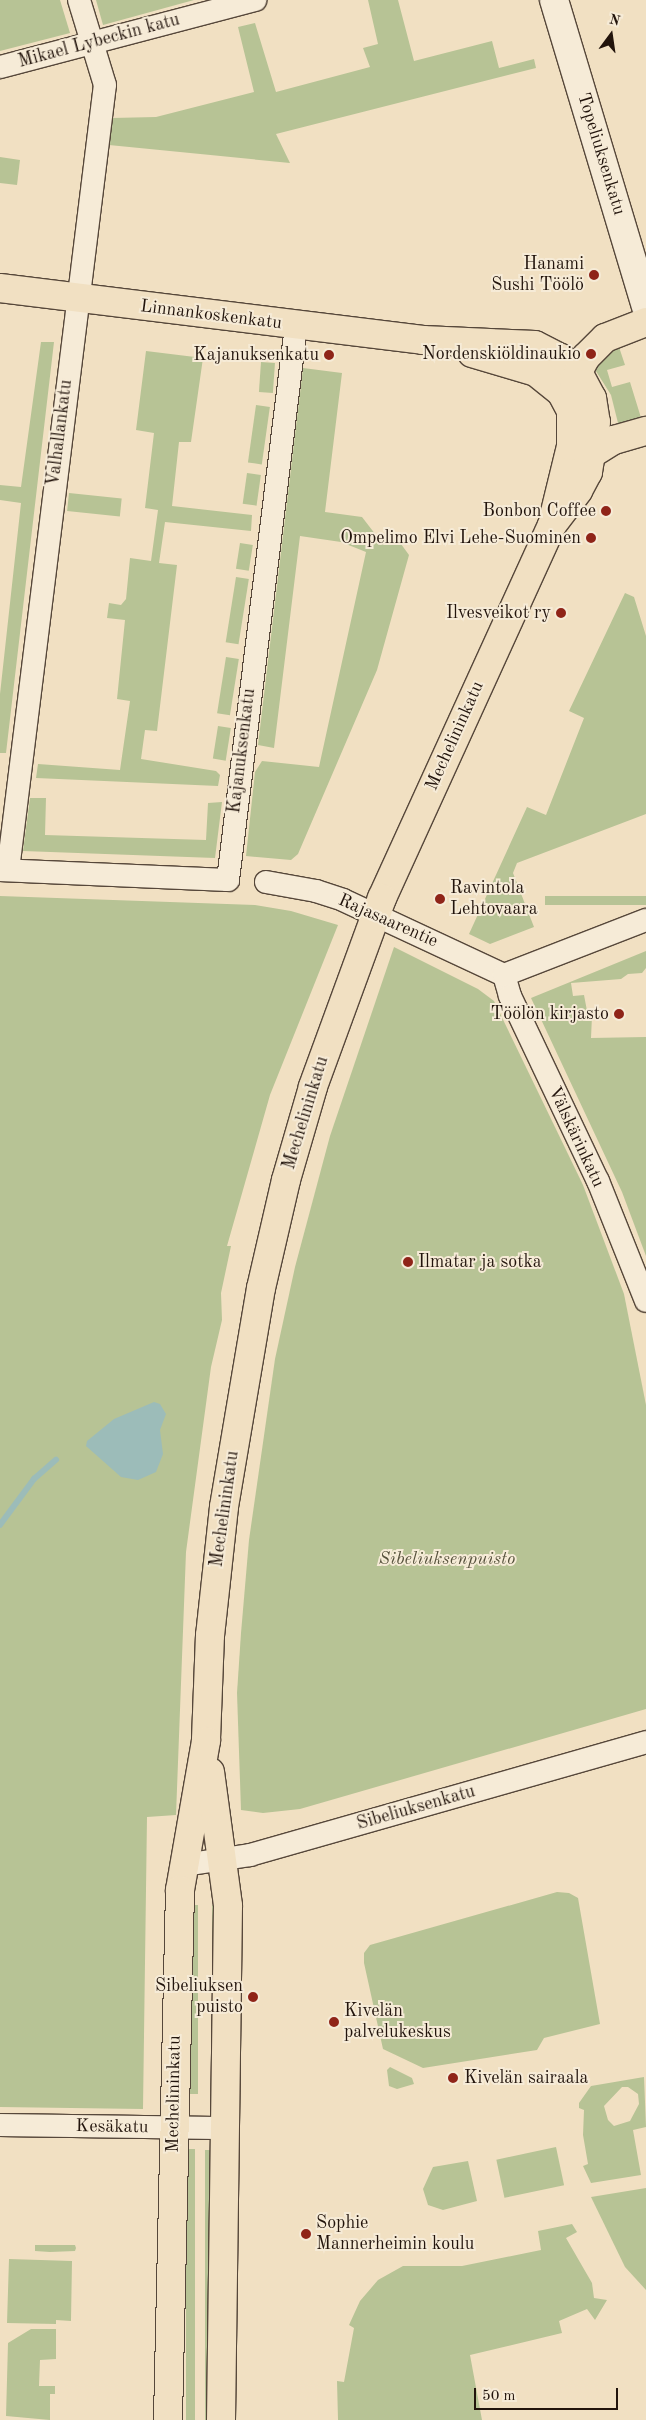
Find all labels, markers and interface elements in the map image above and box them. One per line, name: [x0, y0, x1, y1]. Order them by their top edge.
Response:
street label: Mikael Lybeckin katu: [16, 9, 182, 73]
north arrow: [586, 10, 636, 60]
text: N: [608, 12, 622, 29]
street label: Topeliuksenkatu: [572, 90, 630, 218]
place label: Hanami Sushi Töölö: [491, 254, 584, 296]
marker: Hanami Sushi Töölö: [588, 269, 600, 281]
street label: Linnankoskenkatu: [139, 296, 283, 334]
place label: Nordenskiöldinaukio: [422, 343, 581, 365]
place label: Kajanuksenkatu: [193, 344, 319, 366]
marker: Nordenskiöldinaukio: [585, 348, 597, 360]
marker: Kajanuksenkatu: [323, 349, 335, 361]
street label: Valhallankatu: [43, 378, 77, 488]
place label: Bonbon Coffee: [483, 500, 596, 522]
marker: Bonbon Coffee: [600, 505, 612, 517]
place label: Ompelimo Elvi Lehe-Suominen: [340, 527, 581, 549]
marker: Ompelimo Elvi Lehe-Suominen: [585, 532, 597, 544]
place label: Ilvesveikot ry: [446, 602, 551, 624]
marker: Ilvesveikot ry: [555, 607, 567, 619]
street label: Mechelininkatu: [421, 678, 489, 794]
street label: Kajanuksenkatu: [224, 687, 260, 815]
place label: Ravintola Lehtovaara: [450, 878, 538, 921]
street label: Rajasaarentie: [335, 889, 441, 953]
marker: Ravintola Lehtovaara: [434, 893, 446, 905]
place label: Töölön kirjasto: [490, 1003, 609, 1025]
marker: Töölön kirjasto: [613, 1008, 625, 1020]
street label: Mechelininkatu: [278, 1054, 334, 1172]
street label: Välskärinkatu: [543, 1083, 609, 1191]
place label: Ilmatar ja sotka: [418, 1251, 542, 1273]
marker: Ilmatar ja sotka: [402, 1256, 414, 1268]
street label: Mechelininkatu: [206, 1449, 244, 1569]
park label: Sibeliuksenpuisto: [379, 1548, 515, 1570]
street label: Sibeliuksenkatu: [354, 1781, 478, 1835]
place label: Sibeliuksen puisto: [155, 1976, 243, 2018]
marker: Sibeliuksen puisto: [247, 1991, 259, 2003]
place label: Kivelän palvelukeskus: [344, 2001, 451, 2044]
marker: Kivelän palvelukeskus: [328, 2016, 340, 2028]
street label: Mechelininkatu: [162, 2035, 186, 2153]
place label: Kivelän sairaala: [464, 2067, 588, 2089]
marker: Kivelän sairaala: [446, 2071, 460, 2085]
street label: Kesäkatu: [75, 2116, 149, 2138]
place label: Sophie Mannerheimin koulu: [316, 2213, 474, 2256]
marker: Sophie Mannerheimin koulu: [300, 2228, 312, 2240]
scale bar: [476, 2378, 620, 2410]
text: 50 m: [482, 2389, 516, 2404]

